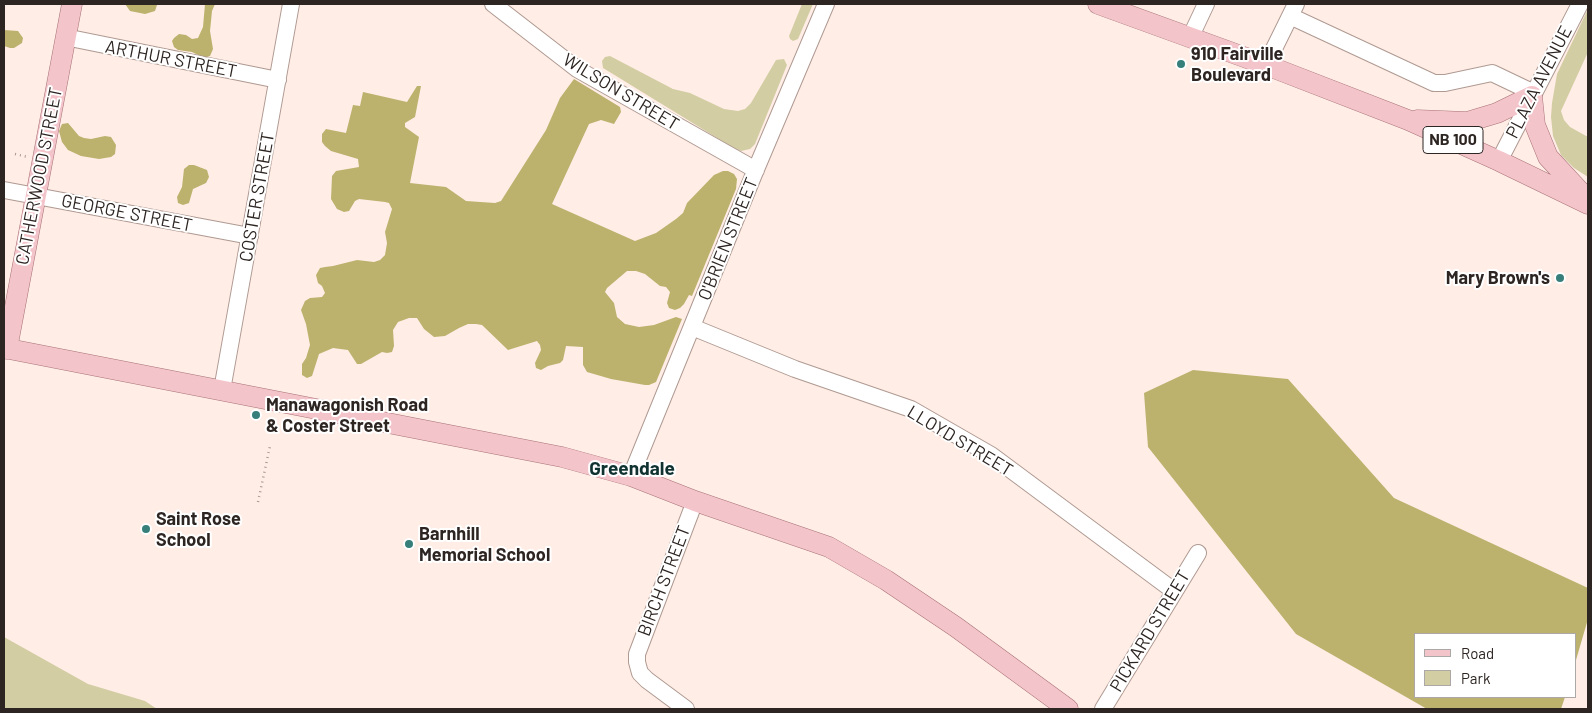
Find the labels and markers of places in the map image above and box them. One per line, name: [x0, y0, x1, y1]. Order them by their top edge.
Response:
place label: 910 Fairville Boulevard: [1191, 43, 1283, 86]
marker: 910 Fairville Boulevard: [1175, 58, 1187, 70]
place label: Mary Brown's: [1446, 267, 1550, 289]
marker: Mary Brown's: [1554, 272, 1566, 284]
place label: Manawagonish Road & Coster Street: [266, 394, 428, 436]
marker: Manawagonish Road & Coster Street: [250, 409, 262, 421]
place label: Saint Rose School: [156, 508, 241, 550]
marker: Saint Rose School: [140, 523, 152, 535]
place label: Barnhill Memorial School: [419, 523, 550, 566]
marker: Barnhill Memorial School: [403, 538, 415, 550]

